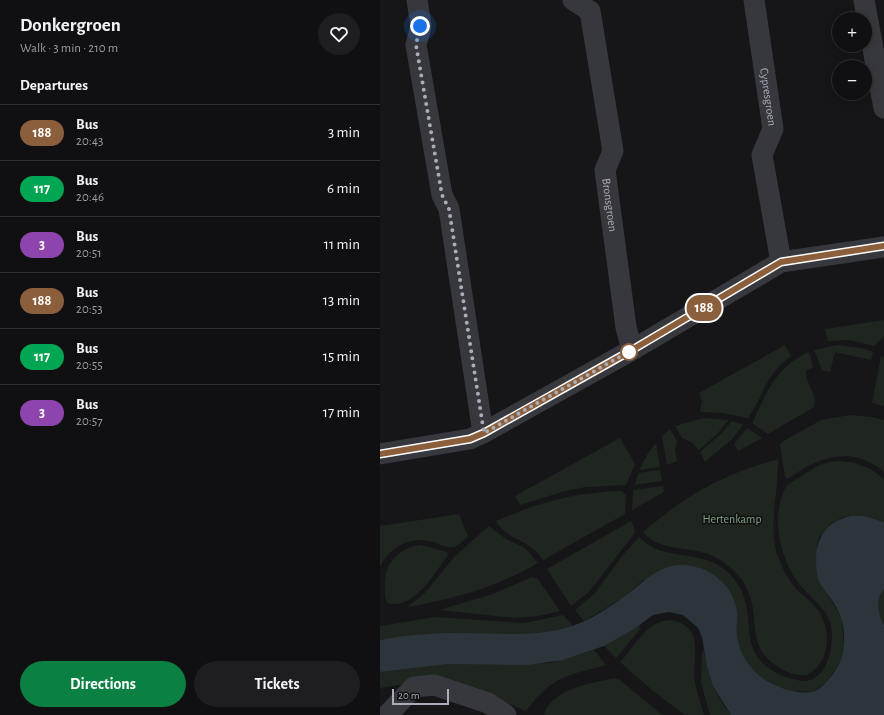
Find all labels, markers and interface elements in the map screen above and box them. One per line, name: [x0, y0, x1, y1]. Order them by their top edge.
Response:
map controls: [832, 12, 872, 100]
button: +: [832, 12, 872, 52]
button: heart: [318, 13, 360, 55]
text: Donkergroen: [20, 16, 121, 35]
your location: [410, 16, 430, 36]
text: Walk · 3 min · 210 m: [20, 42, 118, 55]
button: −: [832, 60, 872, 100]
street label: Cypresgroen: [758, 67, 778, 127]
text: Departures: [20, 78, 88, 93]
text: Bus: [76, 117, 98, 132]
text: 3 min: [328, 125, 360, 140]
text: 188: [33, 126, 51, 140]
text: 20:43: [76, 135, 103, 148]
text: Bus: [76, 173, 98, 188]
street label: Bronsgroen: [600, 177, 619, 233]
text: 6 min: [327, 181, 360, 196]
text: 117: [34, 182, 50, 196]
text: 20:46: [76, 191, 104, 204]
text: Bus: [76, 229, 98, 244]
text: 11 min: [324, 237, 360, 252]
text: 3: [39, 238, 45, 252]
text: 20:51: [76, 247, 102, 260]
text: Bus: [76, 285, 98, 300]
text: 13 min: [323, 293, 360, 308]
text: 188: [33, 294, 51, 308]
line badge: 188: [681, 295, 727, 321]
text: 188: [695, 301, 713, 315]
text: 20:53: [76, 303, 103, 316]
text: Bus: [76, 341, 98, 356]
unlabelled marker: [620, 343, 638, 361]
text: 15 min: [323, 349, 360, 364]
text: 117: [34, 350, 50, 364]
text: 20:55: [76, 359, 103, 372]
text: Bus: [76, 397, 98, 412]
text: 17 min: [323, 405, 360, 420]
text: 3: [39, 406, 45, 420]
text: 20:57: [76, 415, 103, 428]
park label: Hertenkamp: [702, 513, 762, 525]
button: Directions: [20, 661, 186, 707]
button: Tickets: [194, 661, 360, 707]
scale bar: [392, 687, 449, 706]
text: 20 m: [398, 690, 419, 701]

